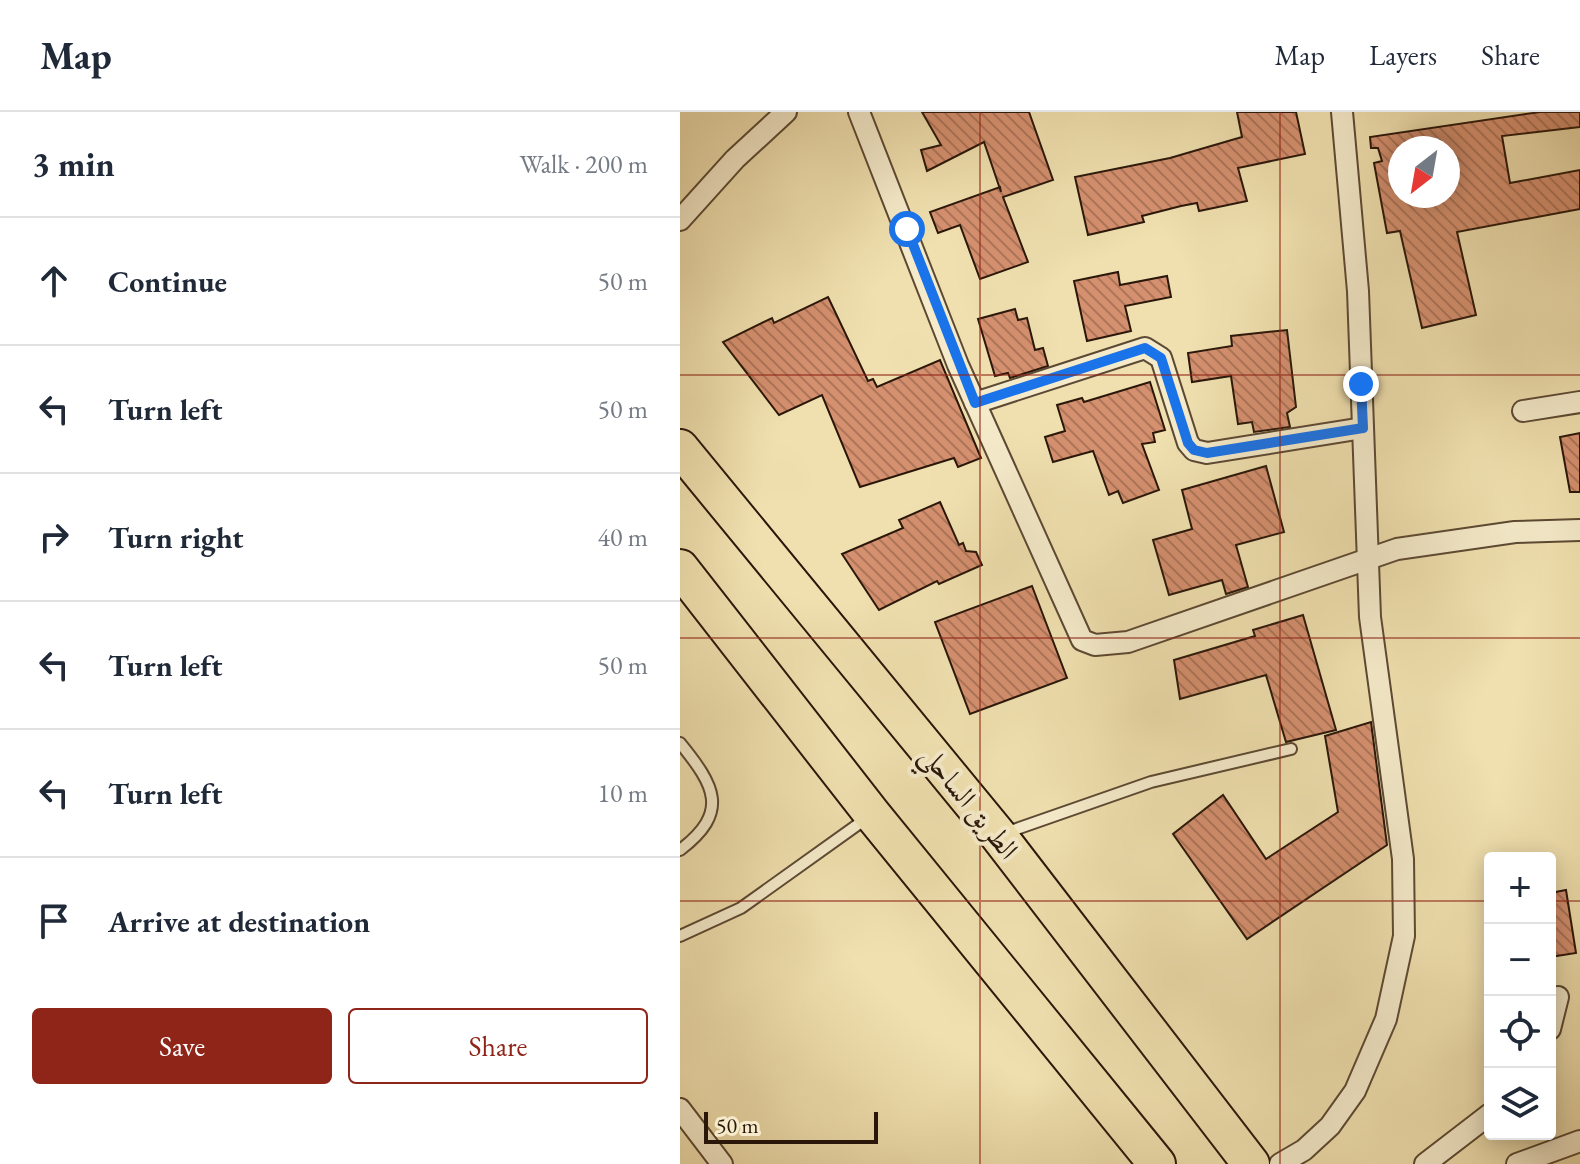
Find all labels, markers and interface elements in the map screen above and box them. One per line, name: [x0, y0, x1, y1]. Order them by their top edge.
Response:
text: Map: [40, 31, 112, 80]
text: Map: [1275, 37, 1325, 73]
text: Layers: [1369, 37, 1437, 73]
text: Share: [1481, 37, 1540, 73]
north arrow: [1388, 136, 1460, 208]
text: 3 min: [32, 142, 115, 186]
text: Walk · 200 m: [520, 147, 648, 181]
route start: [889, 211, 925, 247]
icon: ahead: [32, 259, 76, 303]
text: Continue: [108, 262, 227, 301]
text: 50 m: [598, 264, 648, 298]
route end: [1343, 366, 1379, 402]
icon: left: [32, 387, 76, 431]
text: Turn left: [108, 390, 222, 429]
text: 50 m: [598, 392, 648, 426]
icon: right: [32, 515, 76, 559]
text: Turn right: [108, 518, 244, 557]
text: 40 m: [598, 520, 648, 554]
icon: left: [32, 643, 76, 687]
text: Turn left: [108, 646, 222, 685]
text: 50 m: [598, 648, 648, 682]
street label: الطريق الساحلي: [906, 738, 1027, 872]
icon: left: [32, 771, 76, 815]
text: Turn left: [108, 774, 222, 813]
text: 10 m: [598, 776, 648, 810]
map controls: [1484, 852, 1556, 1140]
button: +: [1484, 852, 1556, 924]
icon: arrive: [32, 899, 76, 943]
text: Arrive at destination: [108, 902, 370, 941]
button: −: [1484, 924, 1556, 996]
button: locate: [1484, 996, 1556, 1068]
button: Save: [32, 1008, 332, 1084]
button: Share: [348, 1008, 648, 1084]
button: layers: [1484, 1068, 1556, 1140]
scale bar: [704, 1108, 878, 1144]
text: 50 m: [716, 1111, 759, 1140]

